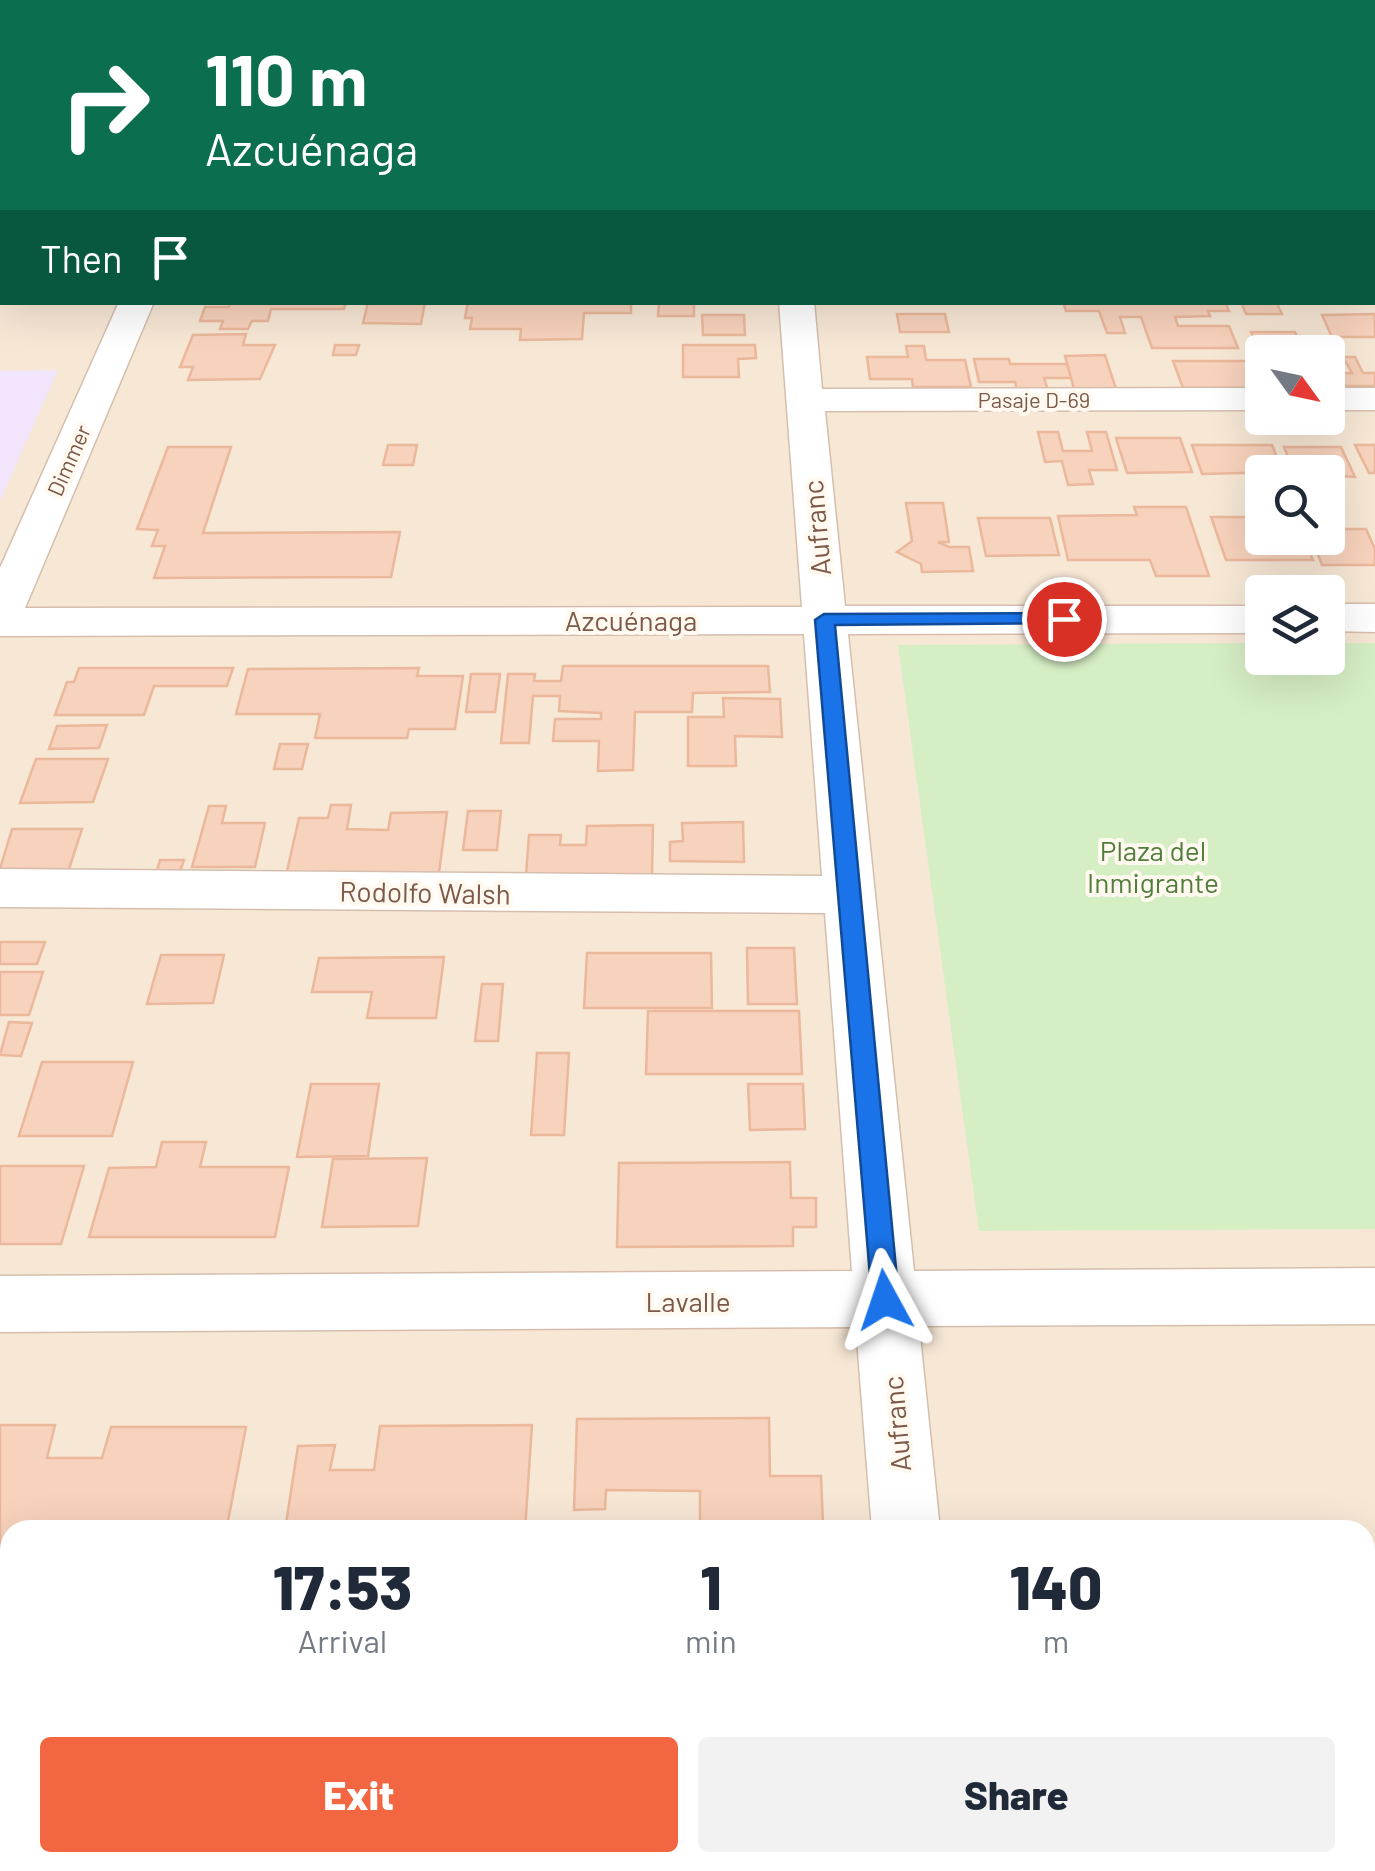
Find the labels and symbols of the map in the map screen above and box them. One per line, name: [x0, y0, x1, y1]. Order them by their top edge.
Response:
north arrow: [1245, 335, 1345, 435]
street label: Pasaje D-69: [978, 386, 1090, 412]
street label: Dimmer: [41, 420, 95, 500]
street label: Aufranc: [795, 479, 837, 577]
pin: [1022, 577, 1107, 662]
street label: Azcuénaga: [565, 603, 697, 637]
park label: Plaza del Inmigrante: [1087, 833, 1219, 899]
street label: Rodolfo Walsh: [339, 874, 511, 910]
position arrow: [833, 1248, 937, 1352]
street label: Lavalle: [645, 1284, 731, 1318]
street label: Aufranc: [875, 1375, 917, 1473]

